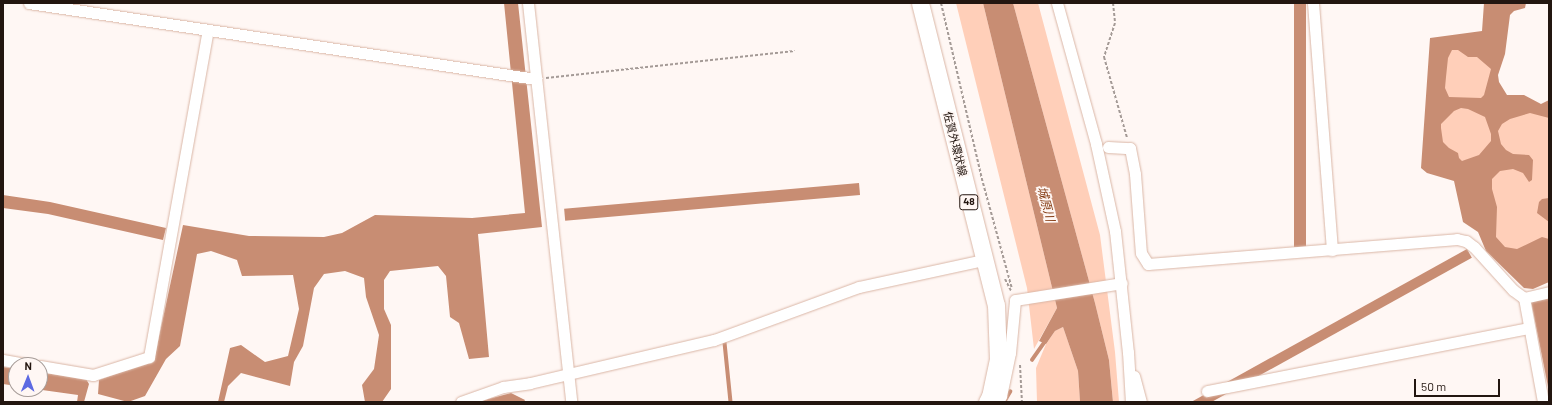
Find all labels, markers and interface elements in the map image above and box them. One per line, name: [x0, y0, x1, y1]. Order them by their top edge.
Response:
street label: 佐賀外環状線: [941, 110, 969, 178]
water label: 城原川: [1034, 185, 1058, 223]
road number: 48: [959, 194, 979, 210]
north arrow: [8, 357, 48, 397]
text: N: [24, 359, 32, 372]
scale bar: [1416, 371, 1502, 397]
text: 50 m: [1421, 379, 1446, 393]

